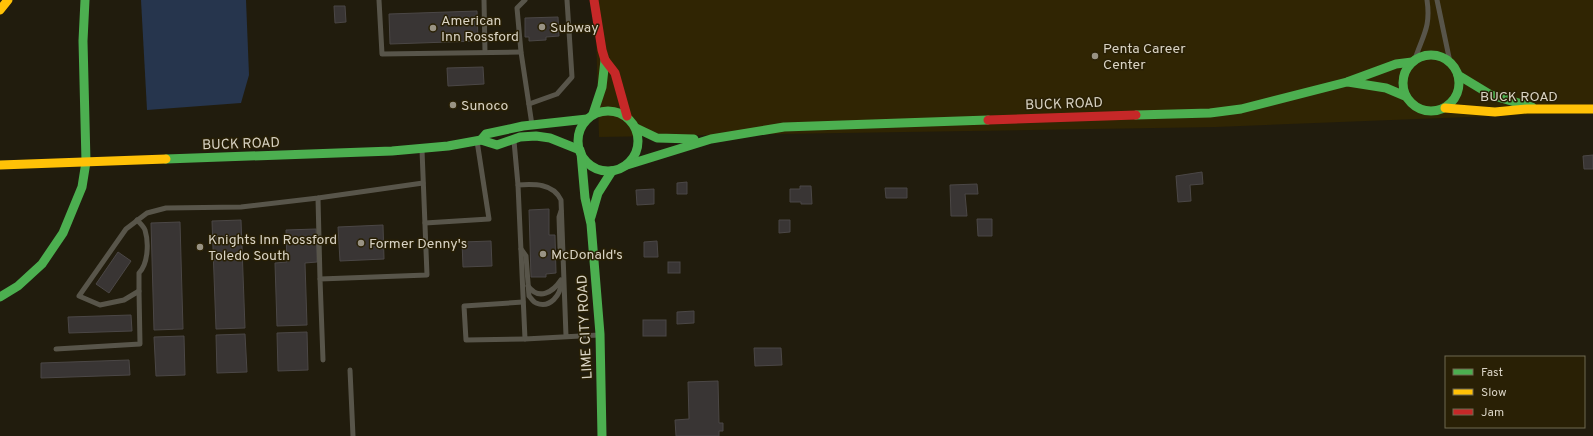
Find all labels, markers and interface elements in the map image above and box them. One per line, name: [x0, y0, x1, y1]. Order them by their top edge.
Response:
place label: American Inn Rossford: [441, 13, 519, 46]
place label: Subway: [550, 20, 599, 37]
marker: Subway: [537, 22, 547, 32]
marker: American Inn Rossford: [428, 23, 438, 33]
place label: Penta Career Center: [1103, 41, 1186, 74]
marker: Penta Career Center: [1090, 51, 1100, 61]
street label: BUCK ROAD: [1480, 89, 1558, 106]
street label: BUCK ROAD: [1025, 95, 1103, 114]
place label: Sunoco: [461, 98, 509, 115]
marker: Sunoco: [448, 100, 458, 110]
street label: BUCK ROAD: [202, 135, 280, 154]
place label: Knights Inn Rossford Toledo South: [208, 232, 337, 265]
place label: Former Denny's: [369, 236, 467, 253]
marker: Former Denny's: [356, 238, 366, 248]
marker: Knights Inn Rossford Toledo South: [195, 242, 205, 252]
place label: McDonald's: [551, 247, 623, 264]
marker: McDonald's: [538, 249, 548, 259]
street label: LIME CITY ROAD: [574, 274, 597, 380]
legend: [1445, 356, 1585, 428]
text: Fast: [1481, 365, 1503, 381]
text: Slow: [1481, 385, 1507, 401]
text: Jam: [1481, 405, 1504, 421]

